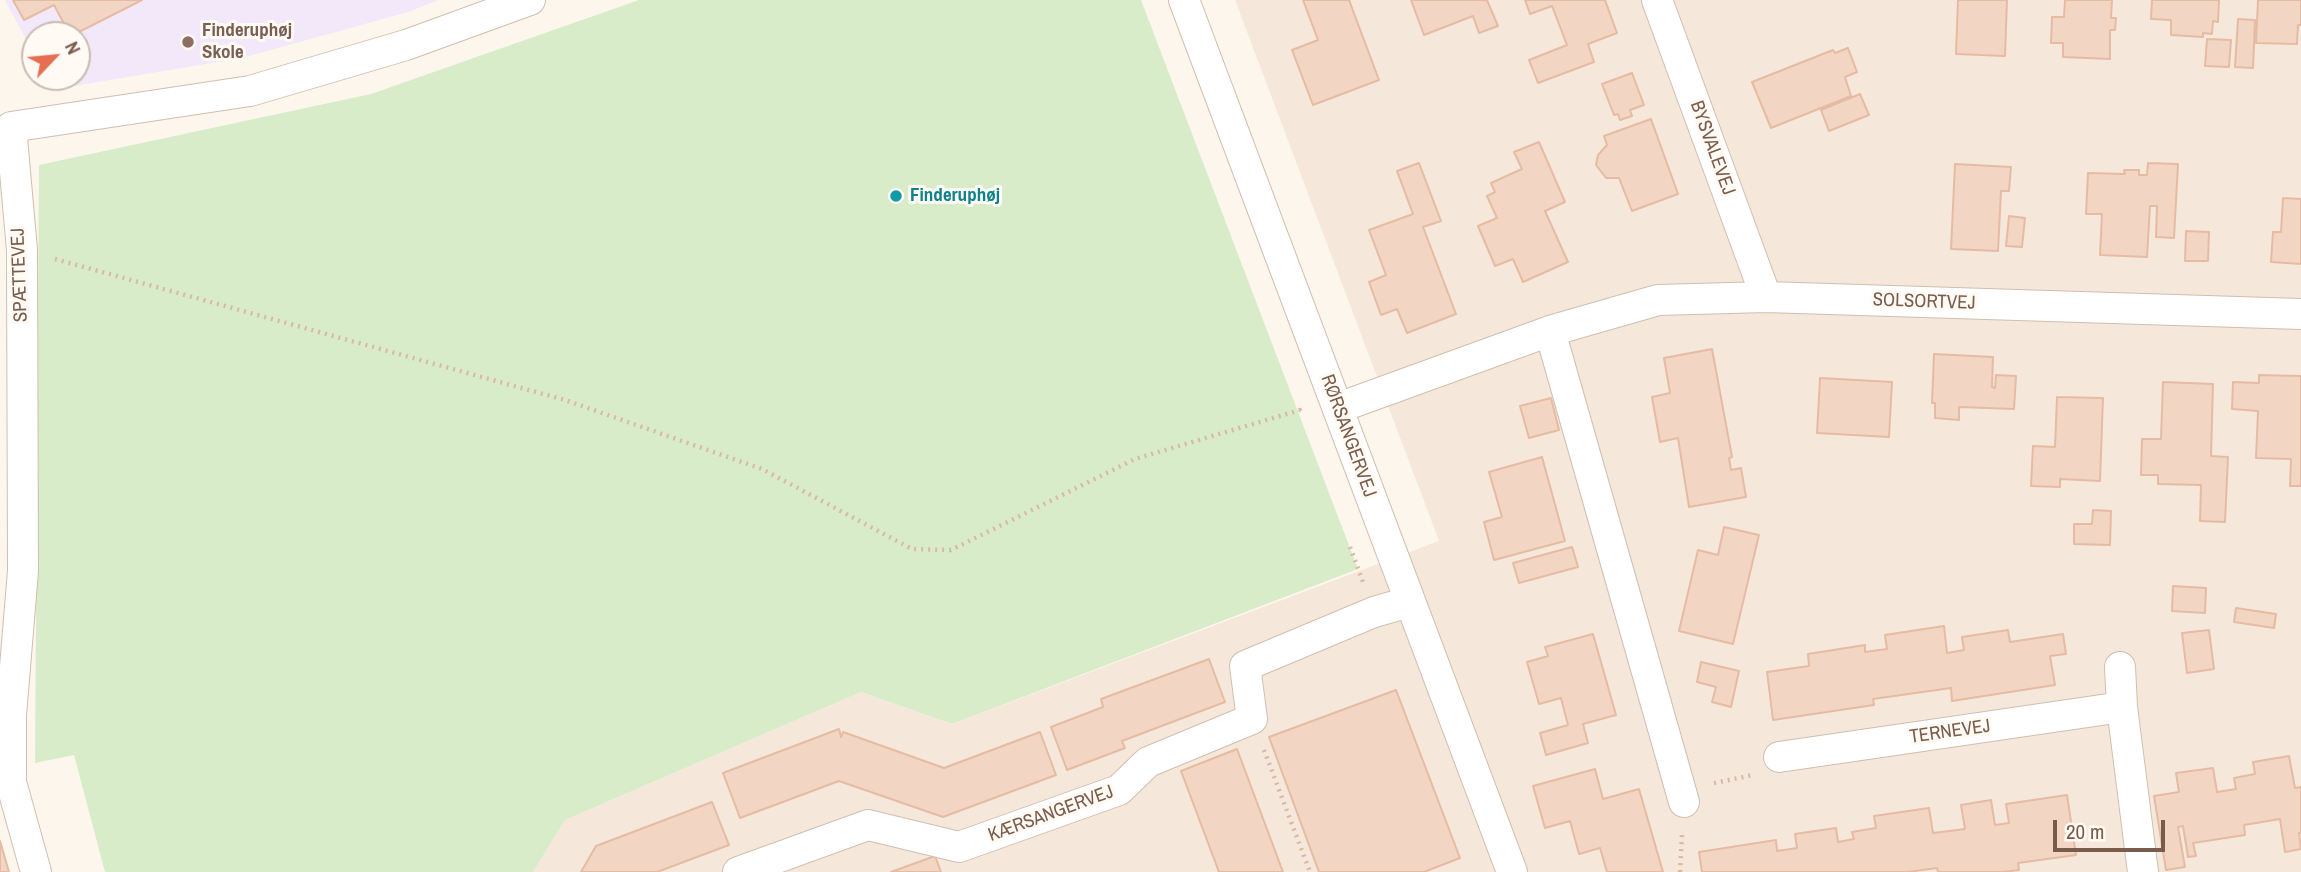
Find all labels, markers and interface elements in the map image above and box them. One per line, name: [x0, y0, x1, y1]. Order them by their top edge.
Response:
place label: Finderuphøj Skole: [202, 20, 292, 64]
north arrow: [21, 21, 91, 91]
marker: Finderuphøj Skole: [180, 34, 196, 50]
text: N: [59, 37, 87, 58]
street label: BYSVALEVEJ: [1684, 98, 1740, 198]
place label: Finderuphøj: [910, 185, 1000, 207]
marker: Finderuphøj: [888, 188, 904, 204]
street label: SPÆTTEVEJ: [7, 227, 33, 323]
street label: SOLSORTVEJ: [1872, 289, 1976, 315]
street label: RØRSANGERVEJ: [1315, 372, 1381, 500]
street label: TERNEVEJ: [1908, 715, 1992, 749]
street label: KÆRSANGERVEJ: [985, 781, 1117, 847]
scale bar: [2056, 806, 2168, 850]
text: 20 m: [2066, 817, 2104, 846]

